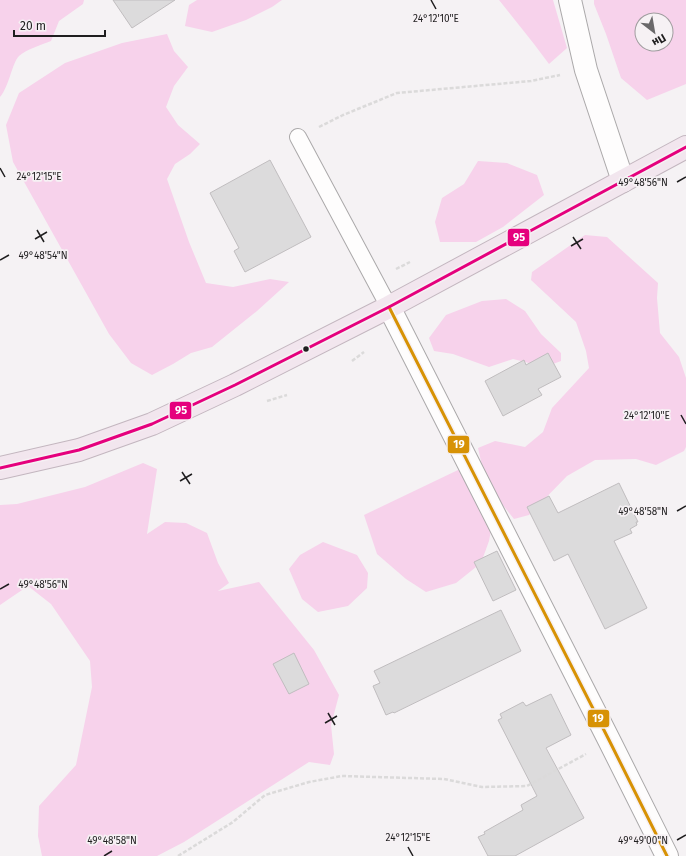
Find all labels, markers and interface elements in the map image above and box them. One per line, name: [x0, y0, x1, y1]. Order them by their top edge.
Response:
scale bar: [14, 12, 105, 38]
north arrow: [634, 12, 674, 52]
text: 24°12'10"E: [413, 13, 459, 25]
text: 20 m: [20, 19, 46, 33]
text: Пн: [650, 31, 668, 49]
text: 24°12'15"E: [16, 171, 62, 183]
text: 49°48'56"N: [618, 177, 668, 189]
line badge: 95: [507, 228, 530, 247]
text: 95: [513, 231, 525, 244]
text: 49°48'54"N: [18, 250, 68, 262]
unlabelled marker: [301, 344, 311, 354]
line badge: 95: [169, 401, 192, 420]
text: 95: [175, 404, 187, 417]
text: 24°12'10"E: [624, 410, 670, 422]
line badge: 19: [447, 435, 470, 454]
text: 19: [453, 438, 465, 451]
text: 49°48'58"N: [618, 506, 668, 518]
text: 49°48'56"N: [18, 579, 68, 591]
line badge: 19: [587, 709, 610, 728]
text: 19: [592, 712, 604, 725]
text: 24°12'15"E: [385, 832, 431, 844]
text: 49°48'58"N: [87, 835, 137, 847]
text: 49°49'00"N: [618, 835, 668, 847]

